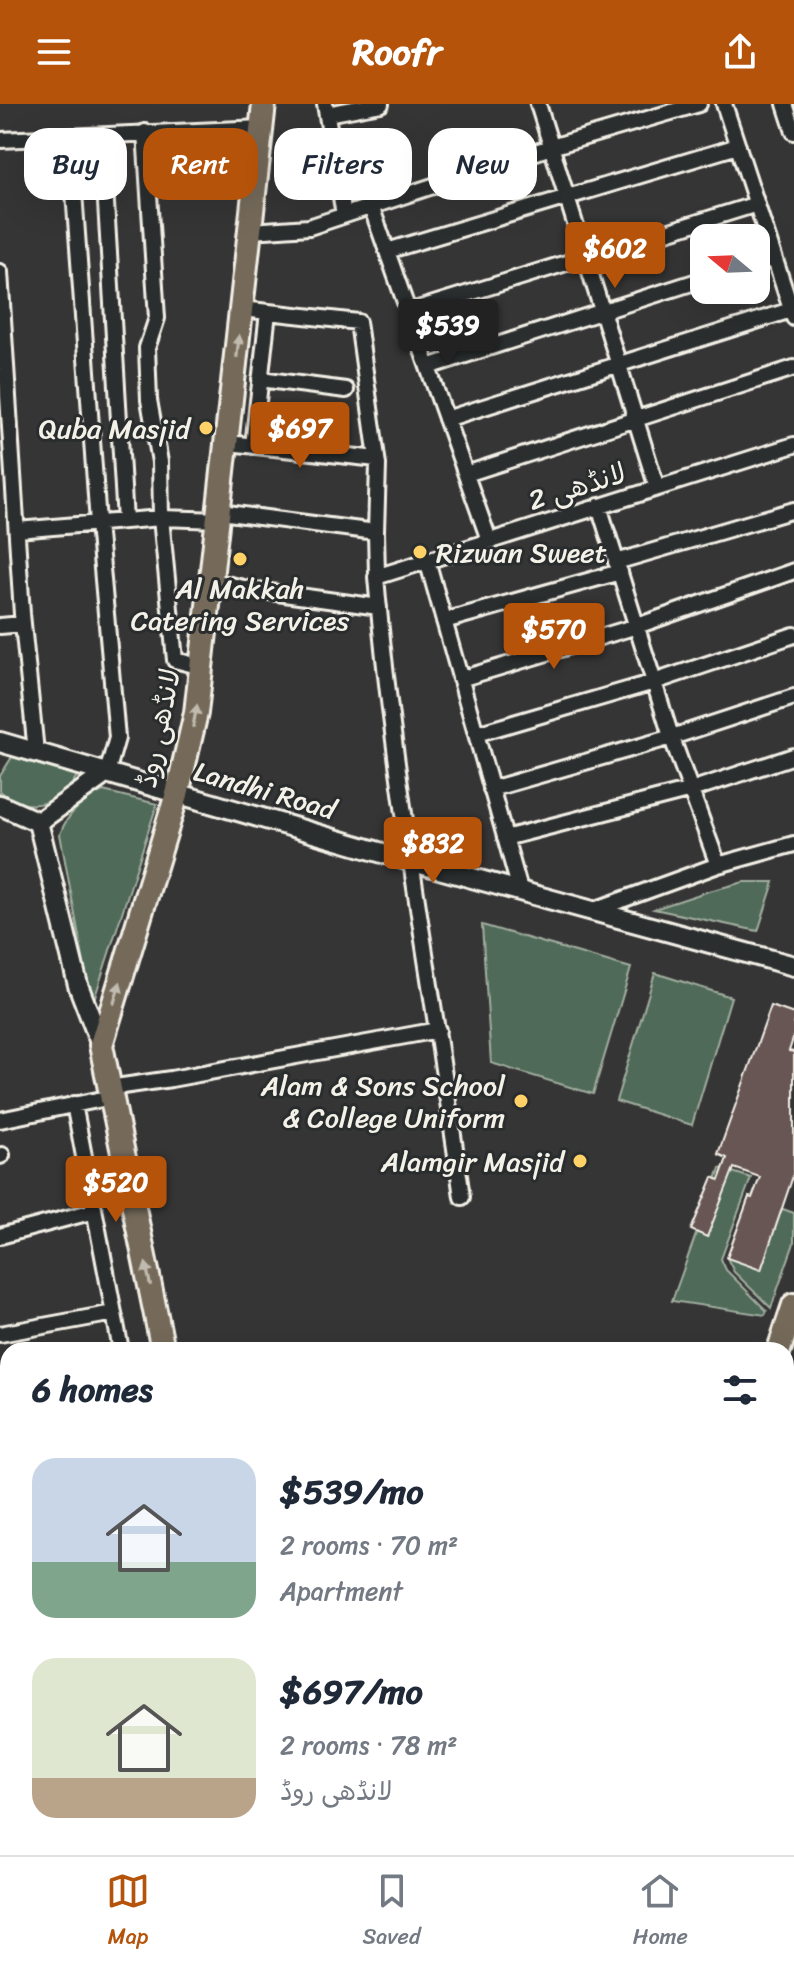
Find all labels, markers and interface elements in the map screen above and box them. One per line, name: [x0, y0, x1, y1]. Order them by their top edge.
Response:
text: Roofr: [352, 20, 442, 84]
icon: menu: [32, 30, 76, 74]
icon: share: [718, 30, 762, 74]
chip: Buy: [24, 128, 127, 200]
chip: Rent: [143, 128, 258, 200]
chip: Filters: [274, 128, 412, 200]
chip: New: [428, 128, 537, 200]
pin: $602: [568, 222, 662, 290]
north arrow: [690, 224, 770, 304]
map controls: [690, 224, 770, 304]
text: $602: [583, 225, 647, 271]
pin: $539: [401, 299, 495, 367]
text: $539: [416, 302, 480, 348]
one-way arrow: [232, 334, 245, 359]
pin: $697: [253, 402, 347, 470]
place label: Quba Masjid: [39, 404, 192, 453]
text: $697: [268, 405, 332, 451]
marker: Quba Masjid: [197, 419, 215, 437]
street label: لانڈھی 2: [522, 448, 632, 525]
place label: Rizwan Sweet: [436, 528, 607, 577]
marker: Rizwan Sweet: [411, 543, 429, 561]
marker: Al Makkah Catering Services: [231, 550, 249, 568]
place label: Al Makkah Catering Services: [131, 564, 349, 645]
pin: $570: [507, 603, 601, 671]
text: $570: [522, 606, 586, 652]
street label: لانڈھی روڈ: [122, 664, 195, 792]
one-way arrow: [189, 703, 202, 728]
street label: Landhi Road: [188, 747, 344, 835]
pin: $832: [386, 817, 480, 885]
text: $832: [402, 820, 464, 866]
one-way arrow: [111, 980, 124, 1004]
place label: Alam & Sons School & College Uniform: [260, 1061, 506, 1142]
marker: Alam & Sons School & College Uniform: [512, 1092, 530, 1110]
place label: Alamgir Masjid: [380, 1137, 566, 1186]
marker: Alamgir Masjid: [571, 1152, 589, 1170]
pin: $520: [69, 1156, 163, 1224]
text: $520: [84, 1159, 148, 1205]
one-way arrow: [141, 1261, 154, 1286]
text: 6 homes: [32, 1360, 153, 1420]
icon: filters: [718, 1368, 762, 1412]
text: $539/mo: [280, 1462, 423, 1522]
icon: home: [96, 1490, 192, 1586]
text: 2 rooms · 70 m²: [280, 1522, 458, 1568]
text: Apartment: [280, 1568, 403, 1614]
text: $697/mo: [280, 1662, 423, 1722]
icon: home: [96, 1690, 192, 1786]
text: 2 rooms · 78 m²: [280, 1722, 457, 1768]
text: لانڈھی روڈ: [280, 1768, 392, 1814]
tab: Map: [106, 1869, 150, 1956]
tab: Saved: [363, 1869, 421, 1956]
tab: Home: [633, 1869, 688, 1956]

